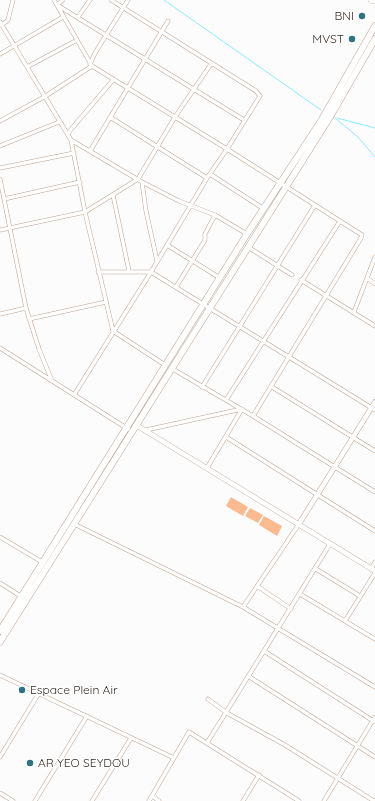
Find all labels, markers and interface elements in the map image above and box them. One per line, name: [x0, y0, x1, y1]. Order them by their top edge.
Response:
place label: BNI: [334, 9, 354, 23]
marker: BNI: [357, 11, 367, 21]
place label: MVST: [312, 32, 344, 46]
marker: MVST: [347, 34, 357, 44]
place label: Espace Plein Air: [30, 683, 118, 697]
marker: Espace Plein Air: [17, 685, 27, 695]
place label: AR YEO SEYDOU: [38, 756, 130, 770]
marker: AR YEO SEYDOU: [25, 758, 35, 768]

